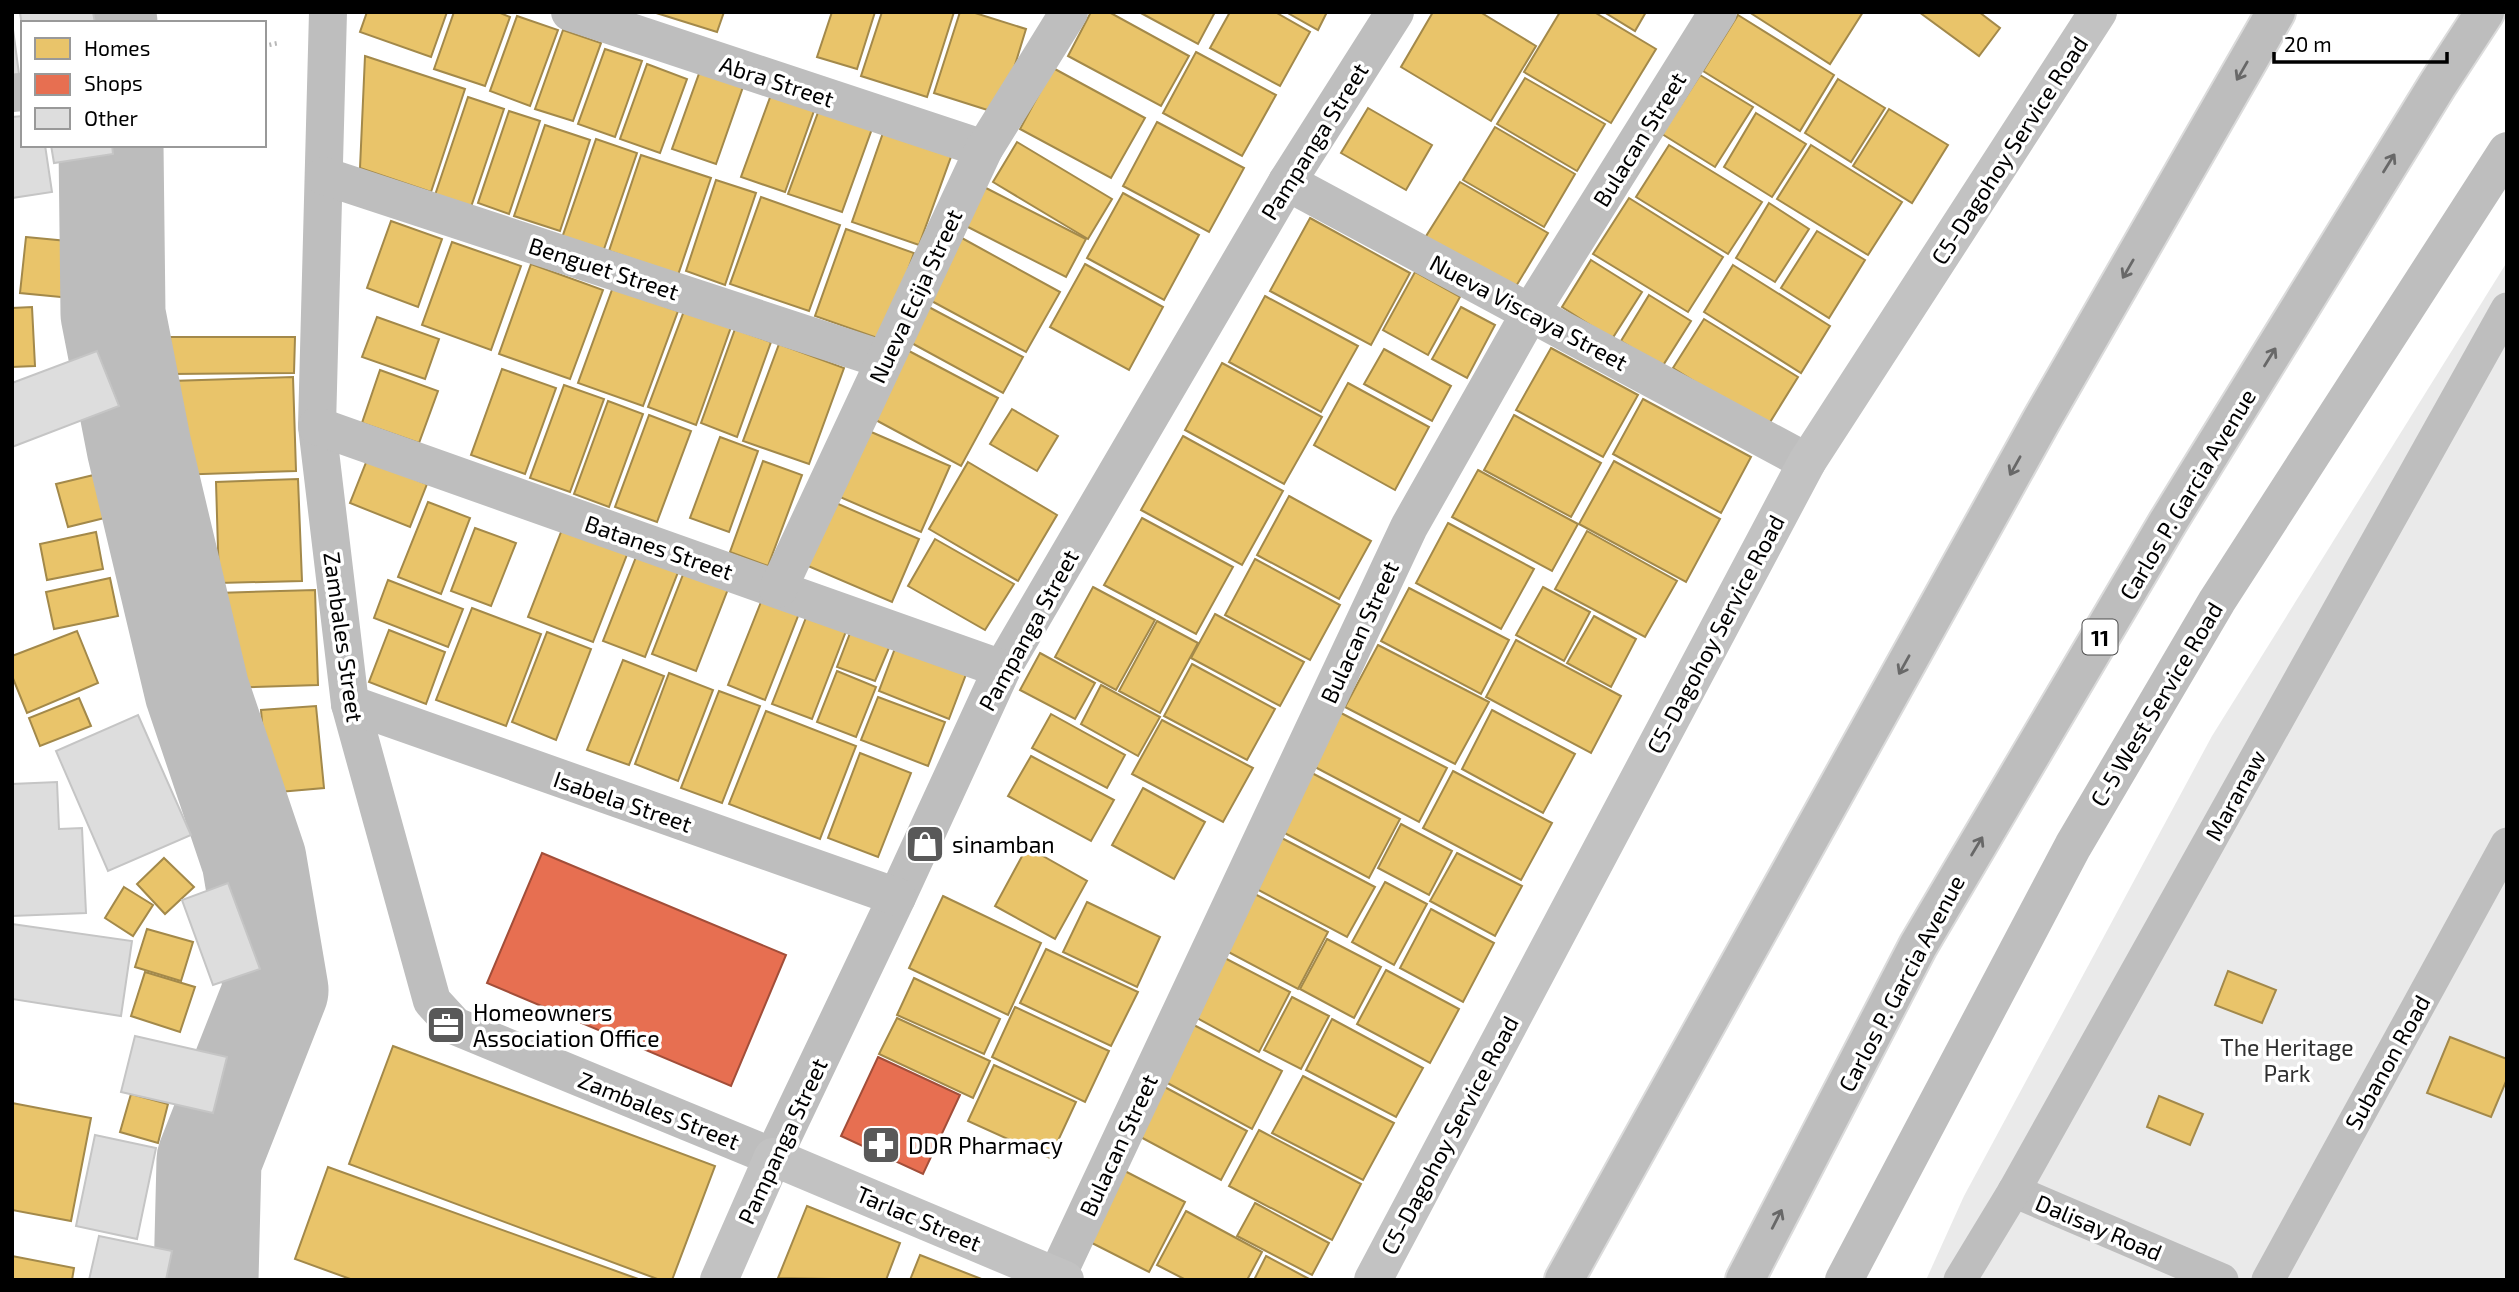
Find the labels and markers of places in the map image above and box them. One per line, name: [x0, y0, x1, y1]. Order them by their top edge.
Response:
shop icon: sinamban: [904, 823, 946, 865]
place label: sinamban: [952, 830, 1055, 858]
place label: Homeowners Association Office: [473, 998, 659, 1052]
office icon: Homeowners Association Office: [425, 1004, 467, 1046]
pharmacy icon: DDR Pharmacy: [860, 1124, 902, 1166]
place label: DDR Pharmacy: [908, 1131, 1063, 1159]

